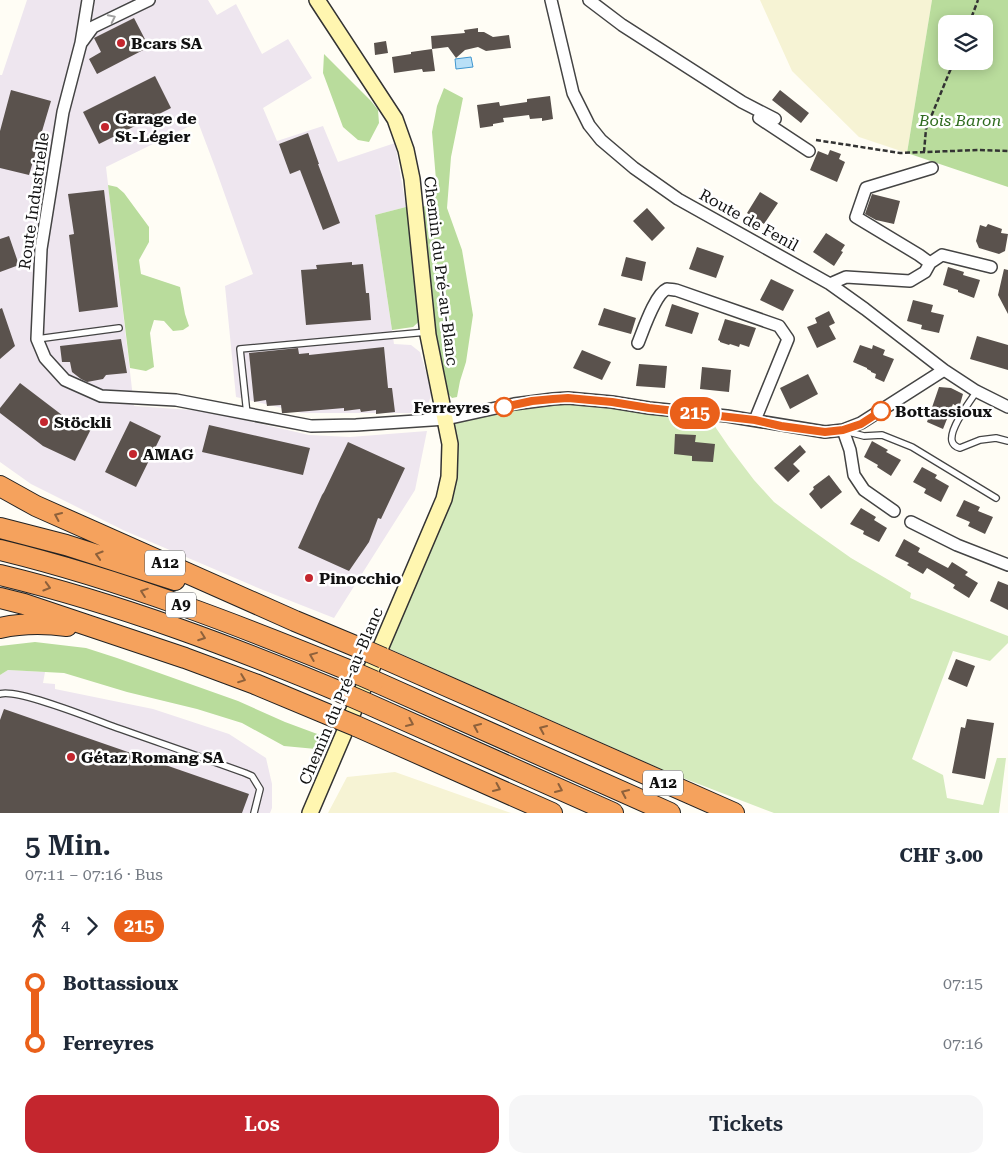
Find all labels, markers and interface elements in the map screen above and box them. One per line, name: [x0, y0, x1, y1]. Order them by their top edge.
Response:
one-way arrow: [107, 14, 116, 24]
map controls: [938, 15, 993, 70]
button: layers: [938, 15, 993, 70]
place label: Bcars SA: [131, 34, 203, 53]
marker: Bcars SA: [115, 37, 127, 49]
place label: Garage de St-Légier: [115, 109, 197, 146]
park label: Bois Baron: [918, 111, 1001, 130]
marker: Garage de St-Légier: [99, 121, 111, 133]
street label: Route Industrielle: [15, 131, 53, 271]
street label: Chemin du Pré-au-Blanc: [420, 175, 462, 367]
street label: Route de Fenil: [696, 185, 802, 255]
marker: Ferreyres: [494, 397, 514, 417]
line badge: 215: [666, 397, 724, 429]
place label: Ferreyres: [414, 398, 490, 417]
marker: Bottassioux: [871, 401, 891, 421]
text: 215: [680, 402, 710, 423]
place label: Bottassioux: [895, 402, 992, 421]
place label: Stöckli: [54, 413, 112, 432]
marker: Stöckli: [38, 416, 50, 428]
place label: AMAG: [143, 445, 194, 464]
marker: AMAG: [127, 448, 139, 460]
one-way arrow: [54, 511, 63, 522]
road number: A12: [145, 550, 185, 576]
one-way arrow: [96, 551, 104, 561]
place label: Pinocchio: [319, 569, 401, 588]
marker: Pinocchio: [303, 572, 315, 584]
one-way arrow: [43, 581, 52, 592]
one-way arrow: [141, 588, 149, 598]
road number: A9: [166, 592, 196, 618]
street label: Chemin du Pré-au-Blanc: [295, 604, 387, 787]
one-way arrow: [197, 631, 206, 641]
one-way arrow: [309, 651, 318, 662]
one-way arrow: [237, 673, 246, 683]
one-way arrow: [405, 717, 414, 727]
one-way arrow: [473, 722, 482, 733]
one-way arrow: [539, 724, 548, 735]
place label: Gétaz Romang SA: [81, 748, 225, 767]
marker: Gétaz Romang SA: [65, 751, 77, 763]
road number: A12: [643, 770, 683, 796]
one-way arrow: [492, 782, 501, 792]
one-way arrow: [554, 783, 563, 793]
one-way arrow: [621, 789, 630, 800]
text: 5 Min.: [25, 829, 111, 862]
text: CHF 3.00: [900, 844, 983, 867]
text: 07:11 – 07:16 · Bus: [25, 865, 163, 884]
icon: walk: [25, 912, 53, 940]
icon: forward: [78, 912, 106, 940]
text: 215: [124, 915, 154, 936]
text: 4: [61, 916, 70, 935]
text: Bottassioux: [63, 972, 178, 995]
text: 07:15: [943, 974, 983, 993]
text: Ferreyres: [63, 1032, 154, 1055]
text: 07:16: [943, 1034, 983, 1053]
button: Los: [25, 1095, 499, 1153]
button: Tickets: [509, 1095, 983, 1153]

